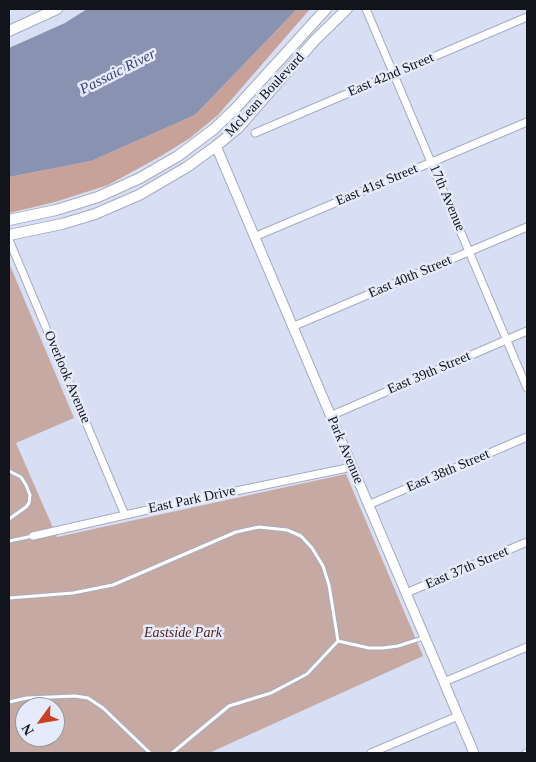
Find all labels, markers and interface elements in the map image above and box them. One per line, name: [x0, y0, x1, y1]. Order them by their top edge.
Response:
water label: Passaic River: [77, 45, 159, 99]
street label: East 42nd Street: [345, 49, 437, 101]
street label: McLean Boulevard: [222, 50, 308, 140]
street label: East 41st Street: [334, 160, 420, 210]
street label: 17th Avenue: [425, 162, 469, 234]
street label: East 40th Street: [366, 252, 454, 302]
street label: Overlook Avenue: [40, 328, 94, 426]
street label: East 39th Street: [385, 348, 473, 398]
street label: Park Avenue: [323, 414, 367, 486]
street label: East 38th Street: [404, 446, 492, 496]
street label: East Park Drive: [147, 483, 237, 517]
street label: East 37th Street: [423, 543, 511, 593]
park label: Eastside Park: [144, 625, 222, 641]
north arrow: [15, 697, 65, 747]
text: N: [19, 721, 37, 738]

